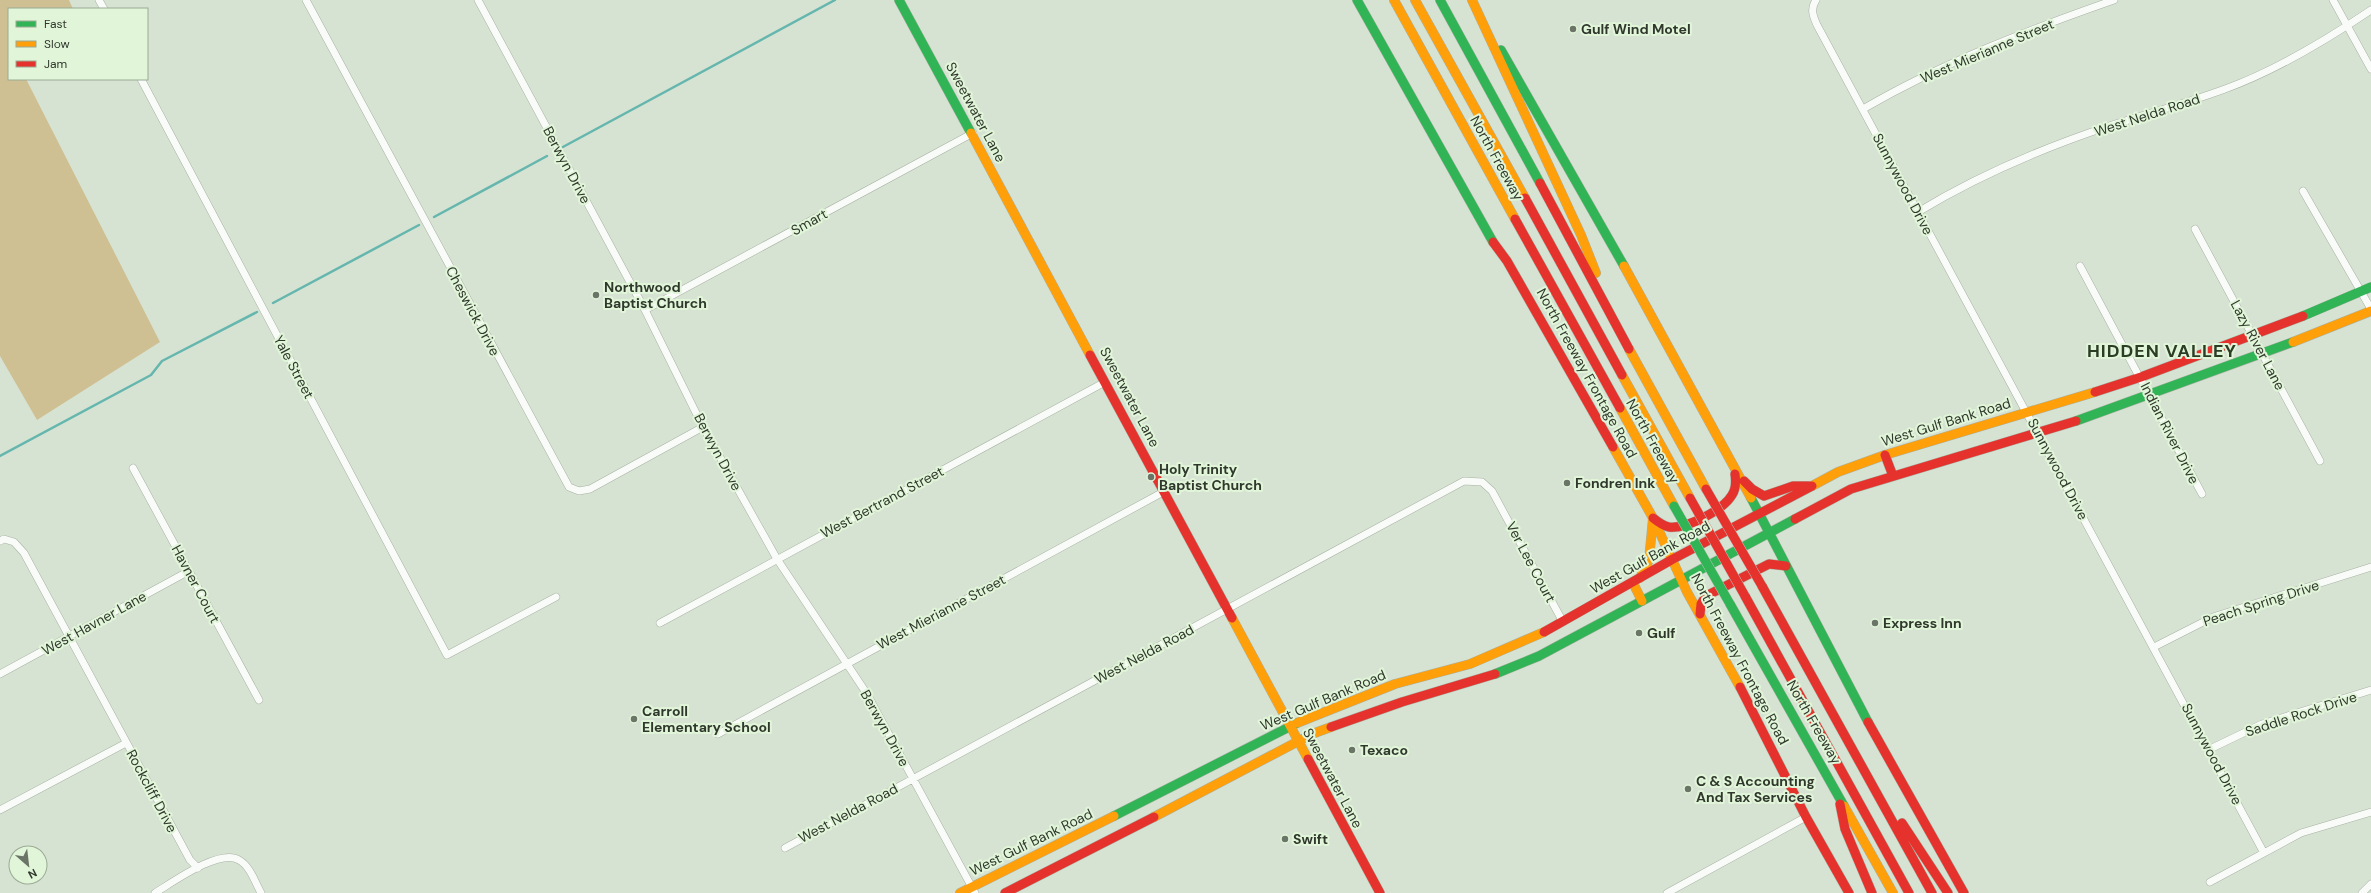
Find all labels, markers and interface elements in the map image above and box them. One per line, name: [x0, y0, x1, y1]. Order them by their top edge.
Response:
legend: [8, 8, 148, 80]
street label: West Mierianne Street: [1917, 15, 2057, 87]
text: Fast: [44, 16, 67, 32]
place label: Gulf Wind Motel: [1581, 20, 1691, 38]
marker: Gulf Wind Motel: [1568, 24, 1578, 34]
text: Slow: [44, 36, 70, 52]
text: Jam: [44, 56, 67, 72]
street label: Sweetwater Lane: [942, 59, 1010, 165]
street label: West Nelda Road: [2092, 89, 2202, 141]
street label: North Freeway: [1466, 112, 1528, 204]
street label: Berwyn Drive: [539, 123, 595, 207]
street label: Sunnywood Drive: [1869, 130, 1937, 238]
street label: Smart: [788, 205, 830, 239]
street label: Cheswick Drive: [442, 263, 504, 359]
place label: Northwood Baptist Church: [604, 278, 707, 312]
street label: North Freeway Frontage Road: [1533, 285, 1641, 461]
marker: Northwood Baptist Church: [591, 290, 601, 300]
street label: Lazy River Lane: [2227, 297, 2289, 393]
street label: Yale Street: [270, 332, 318, 402]
district label: HIDDEN VALLEY: [2087, 339, 2237, 363]
street label: Sweetwater Lane: [1096, 344, 1164, 450]
street label: Indian River Drive: [2137, 379, 2203, 487]
street label: West Gulf Bank Road: [1879, 394, 2013, 450]
street label: North Freeway: [1622, 395, 1684, 487]
street label: Berwyn Drive: [690, 410, 746, 494]
street label: Sunnywood Drive: [2024, 415, 2092, 523]
place label: Holy Trinity Baptist Church: [1159, 460, 1262, 494]
street label: West Bertrand Street: [817, 462, 947, 542]
marker: Holy Trinity Baptist Church: [1146, 472, 1156, 482]
place label: Fondren Ink: [1575, 474, 1655, 492]
marker: Fondren Ink: [1562, 478, 1572, 488]
street label: West Gulf Bank Road: [1587, 517, 1713, 597]
street label: Ver Lee Court: [1502, 518, 1560, 606]
street label: Havner Court: [168, 542, 224, 626]
street label: West Mierianne Street: [873, 570, 1009, 654]
street label: North Freeway Frontage Road: [1687, 570, 1793, 748]
street label: Peach Spring Drive: [2201, 576, 2321, 630]
street label: West Havner Lane: [39, 587, 150, 659]
place label: Express Inn: [1883, 614, 1962, 632]
marker: Express Inn: [1870, 618, 1880, 628]
street label: West Nelda Road: [1091, 620, 1197, 688]
place label: Gulf: [1647, 624, 1675, 642]
marker: Gulf: [1634, 628, 1644, 638]
street label: West Gulf Bank Road: [1258, 665, 1388, 735]
street label: North Freeway: [1783, 677, 1845, 767]
street label: Berwyn Drive: [857, 686, 913, 770]
street label: Saddle Rock Drive: [2243, 687, 2359, 741]
street label: Sunnywood Drive: [2178, 700, 2246, 808]
place label: Carroll Elementary School: [642, 702, 771, 736]
marker: Carroll Elementary School: [629, 714, 639, 724]
street label: Sweetwater Lane: [1299, 725, 1367, 831]
place label: Texaco: [1360, 741, 1408, 759]
marker: Texaco: [1347, 745, 1357, 755]
street label: Rockcliff Drive: [123, 746, 181, 836]
place label: C & S Accounting And Tax Services: [1696, 772, 1815, 806]
street label: West Nelda Road: [795, 779, 901, 847]
marker: C & S Accounting And Tax Services: [1683, 784, 1693, 794]
street label: West Gulf Bank Road: [967, 804, 1095, 880]
place label: Swift: [1293, 830, 1328, 848]
marker: Swift: [1280, 834, 1290, 844]
north arrow: [8, 845, 48, 885]
text: N: [26, 866, 40, 882]

